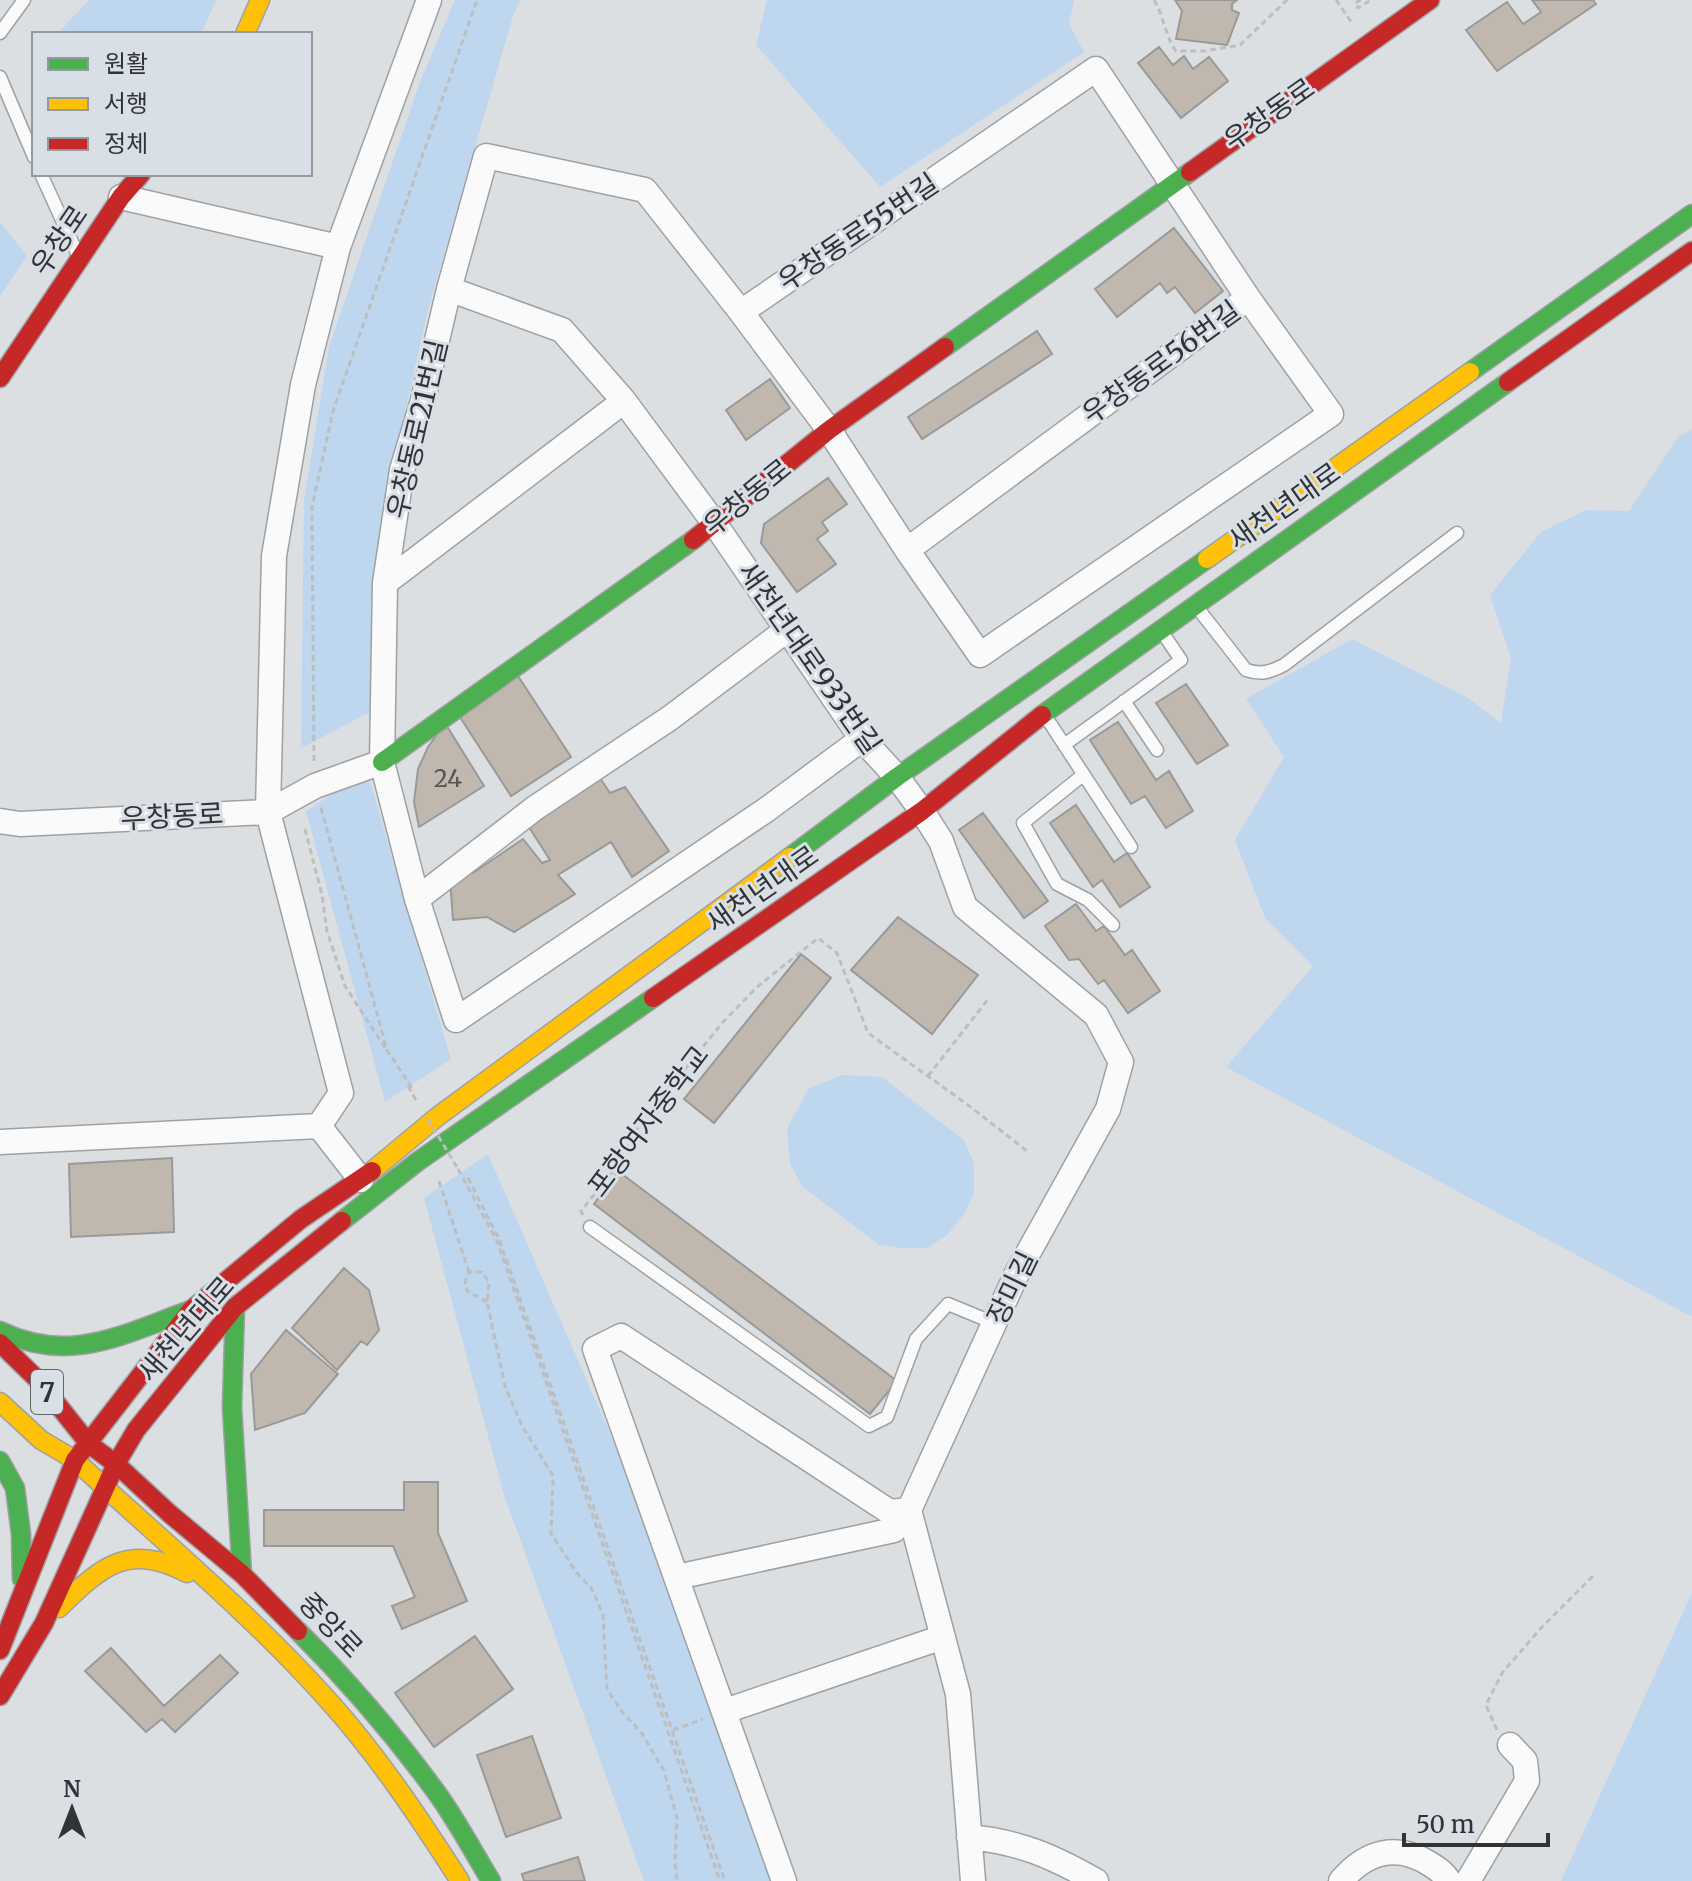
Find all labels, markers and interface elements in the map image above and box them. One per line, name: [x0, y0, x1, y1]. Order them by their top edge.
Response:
legend: [32, 32, 312, 176]
text: 원활: [104, 48, 148, 79]
street label: 우창동로: [1216, 70, 1322, 158]
text: 서행: [104, 88, 148, 119]
text: 정체: [104, 128, 148, 159]
street label: 우창동로55번길: [771, 165, 945, 299]
street label: 우창로: [22, 198, 96, 282]
street label: 우창동로56번길: [1075, 292, 1247, 432]
street label: 우창동로21번길: [379, 336, 455, 522]
street label: 우창동로: [696, 451, 798, 543]
street label: 새천년대로: [1221, 454, 1347, 558]
street label: 새천년대로933번길: [730, 555, 890, 761]
house number: 24: [434, 763, 462, 794]
street label: 우창동로: [120, 795, 224, 837]
street label: 새천년대로: [699, 837, 825, 941]
street label: 포항여자중학교: [579, 1038, 717, 1204]
street label: 장미길: [979, 1245, 1045, 1331]
street label: 새천년대로: [130, 1269, 242, 1389]
road number: 7: [31, 1370, 63, 1414]
street label: 중앙로: [291, 1585, 371, 1665]
north arrow: [32, 1769, 112, 1849]
text: N: [63, 1775, 81, 1803]
scale bar: [1404, 1797, 1548, 1847]
text: 50 m: [1416, 1809, 1475, 1840]

